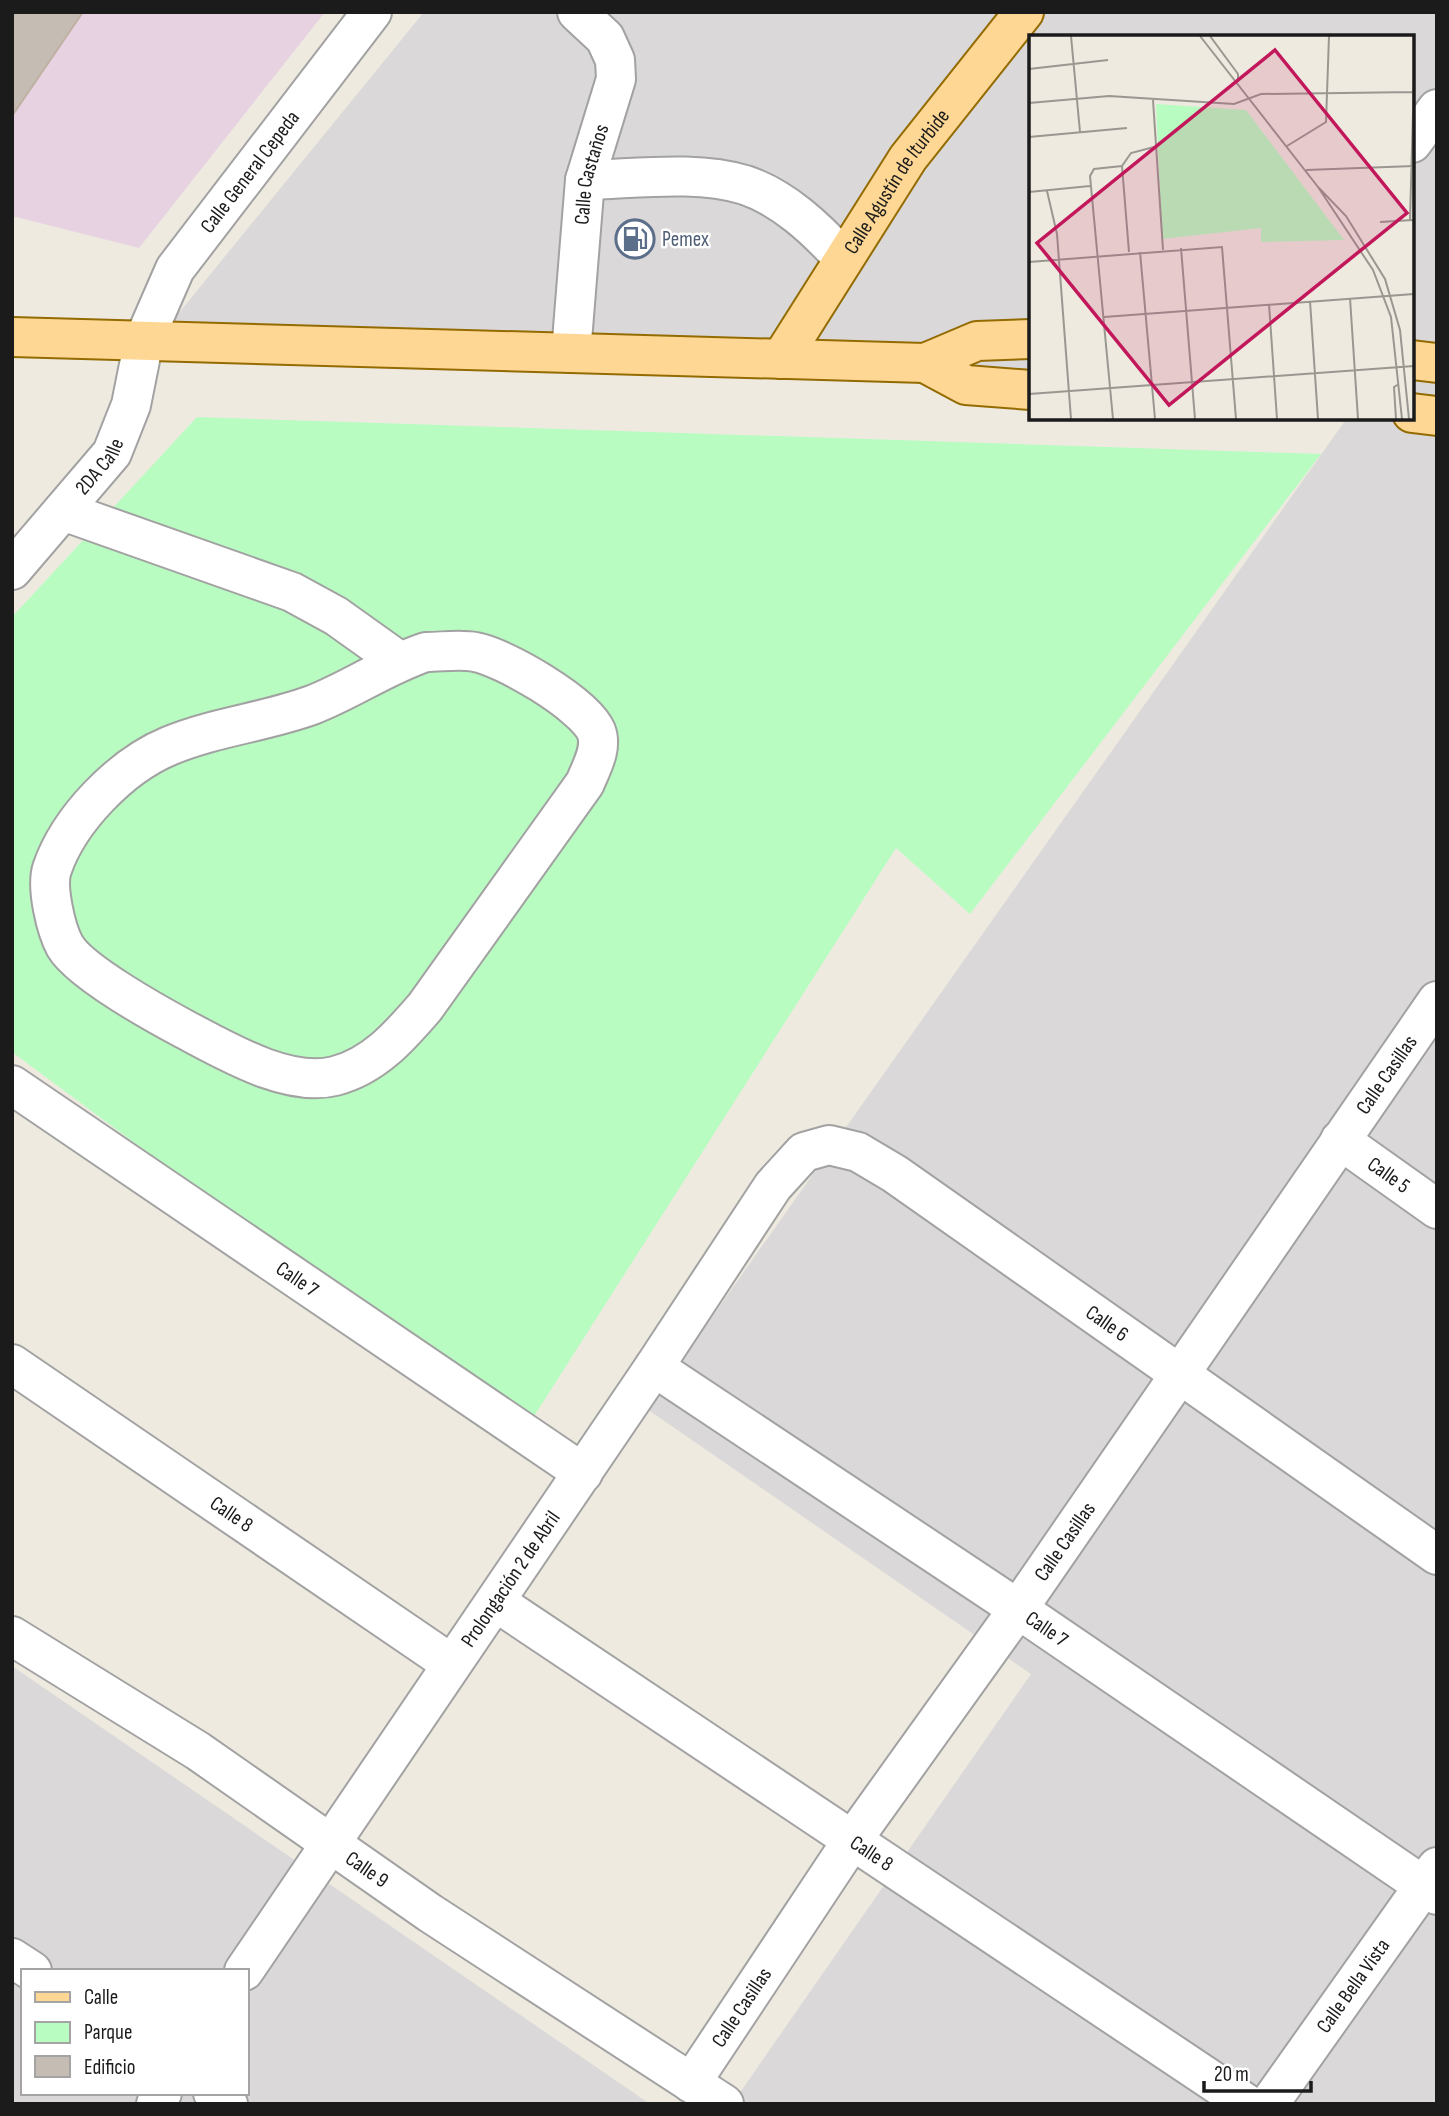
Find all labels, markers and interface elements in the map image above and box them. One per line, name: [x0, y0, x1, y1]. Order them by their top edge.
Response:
inset map: [1029, 35, 1414, 420]
street label: Calle Agustín de Iturbide: [838, 104, 955, 258]
street label: Calle General Cepeda: [195, 105, 304, 238]
street label: Calle Castaños: [569, 121, 614, 226]
fuel station icon: Pemex: [614, 218, 656, 260]
place label: Pemex: [662, 227, 709, 252]
street label: 2DA Calle: [70, 435, 129, 500]
street label: Calle Casillas: [1350, 1030, 1422, 1119]
street label: Calle 5: [1363, 1151, 1415, 1198]
street label: Calle 7: [271, 1256, 324, 1302]
street label: Calle 6: [1081, 1300, 1134, 1347]
street label: Calle 8: [205, 1490, 258, 1537]
street label: Calle Casillas: [1029, 1497, 1100, 1586]
street label: Prolongación 2 de Abril: [455, 1506, 565, 1652]
street label: Calle 7: [1021, 1605, 1073, 1652]
street label: Calle 8: [845, 1830, 898, 1877]
street label: Calle 9: [341, 1845, 394, 1893]
street label: Calle Bella Vista: [1311, 1934, 1395, 2038]
street label: Calle Casillas: [706, 1963, 777, 2052]
legend: [21, 1969, 248, 2095]
text: Calle: [84, 1985, 118, 2010]
text: Parque: [84, 2020, 132, 2045]
scale bar: [1204, 2050, 1311, 2094]
text: Edificio: [84, 2055, 135, 2080]
text: 20 m: [1214, 2062, 1249, 2087]

